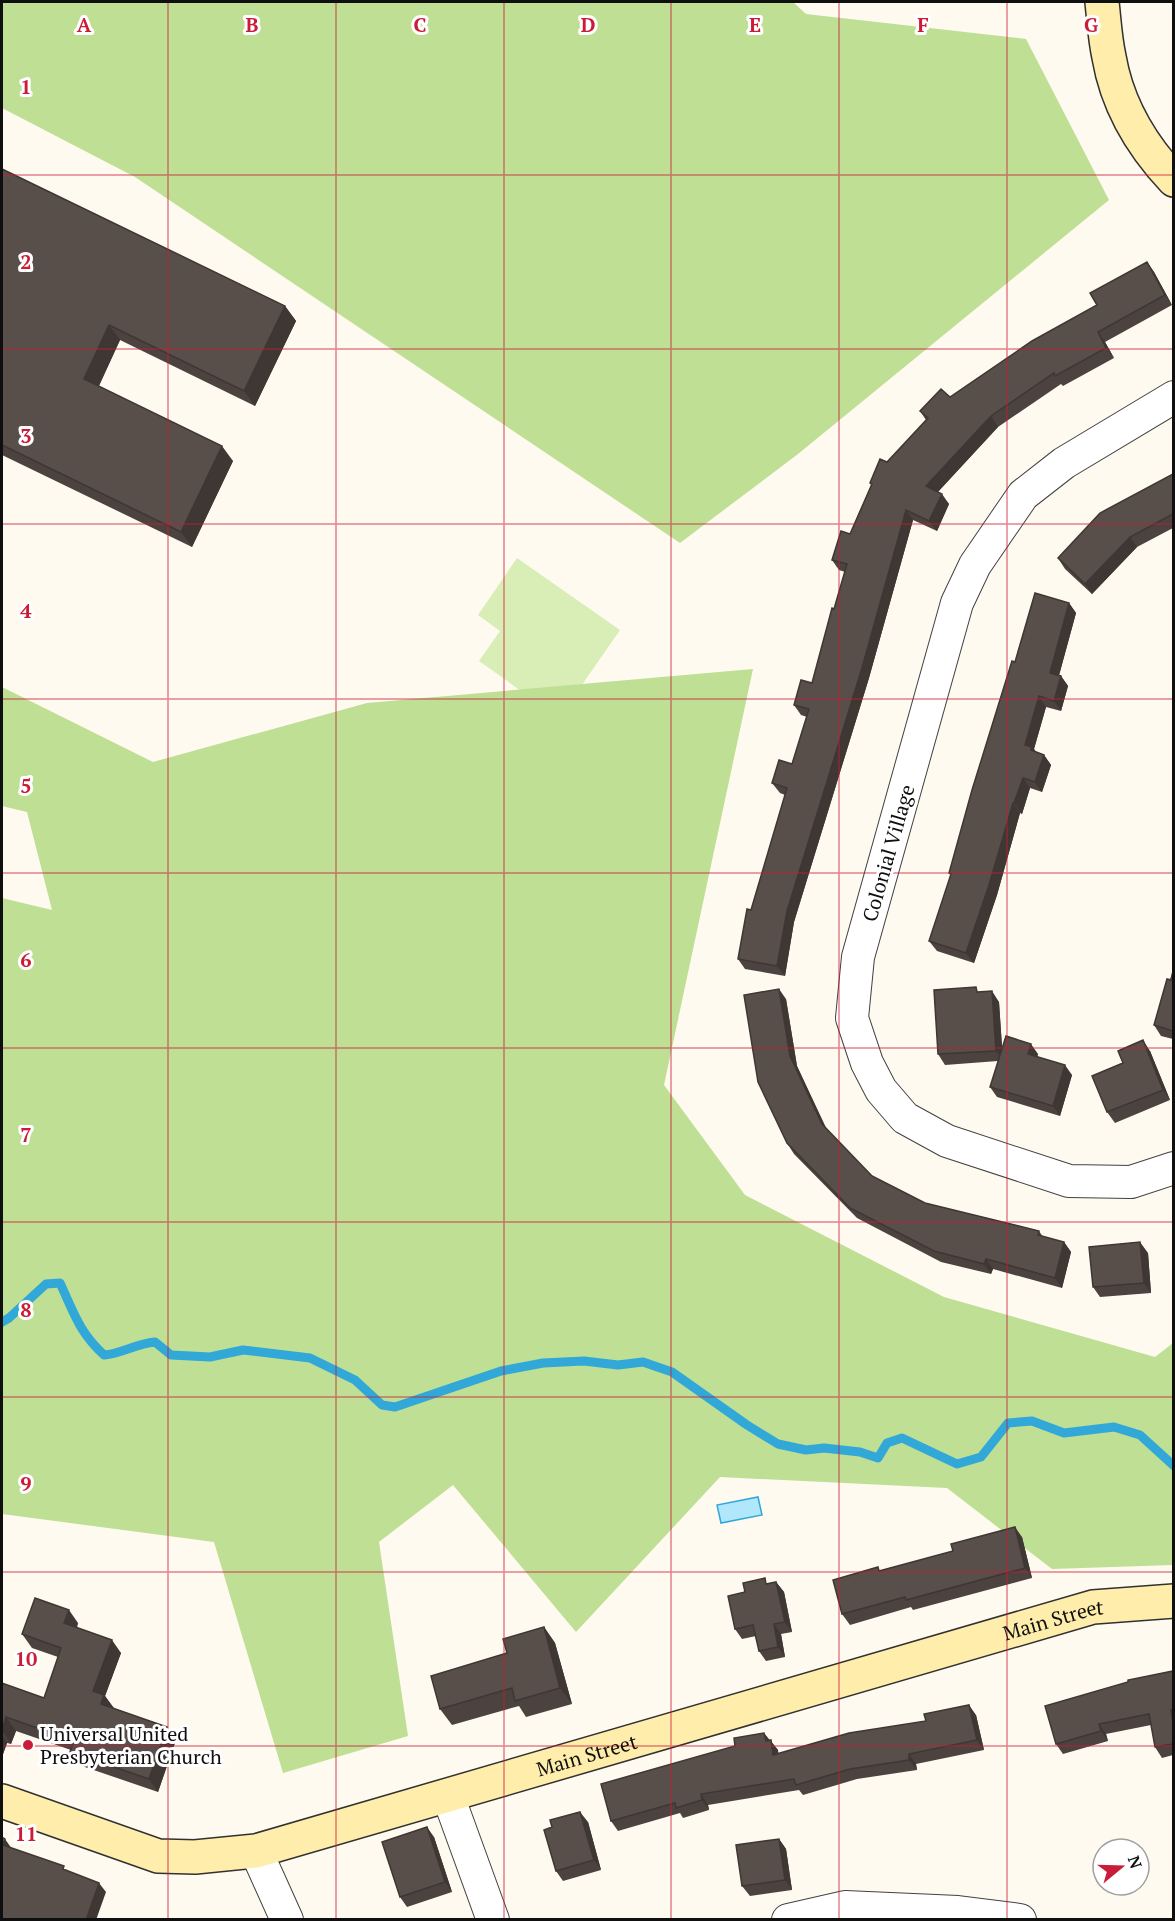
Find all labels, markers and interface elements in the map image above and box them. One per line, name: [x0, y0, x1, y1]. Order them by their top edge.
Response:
text: A: [77, 11, 92, 38]
text: B: [246, 11, 259, 38]
text: C: [413, 11, 427, 38]
text: D: [581, 11, 595, 38]
text: E: [749, 11, 761, 38]
text: F: [917, 11, 929, 38]
text: G: [1084, 11, 1098, 38]
text: 1: [20, 73, 32, 100]
text: 2: [20, 248, 32, 275]
text: 3: [20, 422, 32, 449]
text: 4: [20, 597, 32, 624]
text: 5: [20, 772, 32, 799]
street label: Colonial Village: [856, 781, 920, 925]
text: 6: [20, 946, 32, 973]
text: 7: [20, 1121, 32, 1148]
text: 8: [20, 1296, 32, 1323]
text: 9: [20, 1470, 32, 1497]
street label: Main Street: [1000, 1593, 1105, 1646]
text: 10: [15, 1645, 37, 1672]
place label: Universal United Presbyterian Church: [40, 1720, 222, 1770]
street label: Main Street: [533, 1727, 641, 1782]
marker: Universal United Presbyterian Church: [21, 1738, 35, 1752]
text: 11: [15, 1820, 37, 1847]
north arrow: [1091, 1837, 1151, 1897]
text: N: [1123, 1853, 1148, 1871]

